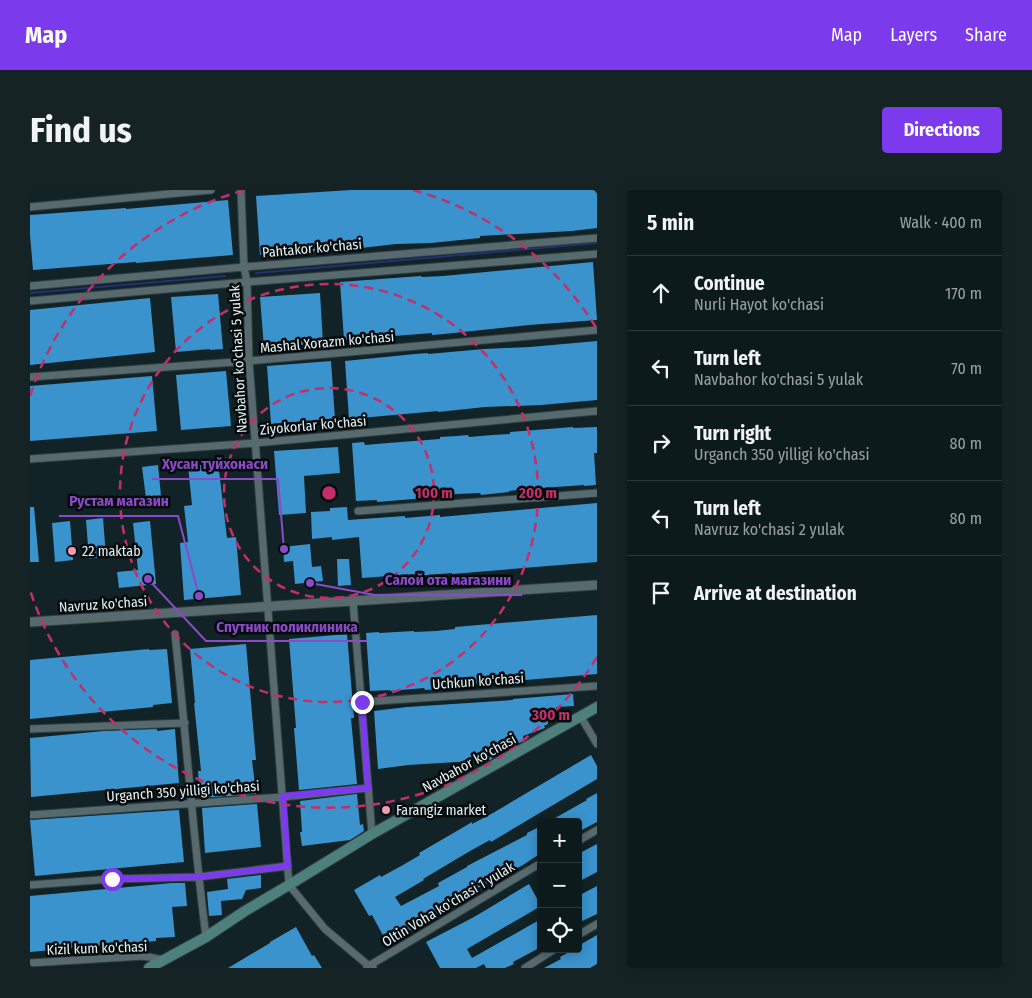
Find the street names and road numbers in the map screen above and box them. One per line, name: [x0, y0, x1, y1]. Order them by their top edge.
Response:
street label: Pahtakor ko'chasi: [261, 236, 363, 261]
street label: Navbahor ko'chasi 5 yulak: [226, 284, 251, 433]
street label: Mashal Xorazm ko'chasi: [259, 328, 395, 357]
street label: Ziyokorlar ko'chasi: [259, 412, 367, 439]
street label: Navruz ko'chasi: [58, 593, 148, 616]
street label: Uchkun ko'chasi: [432, 670, 525, 693]
street label: Navbahor ko'chasi: [419, 731, 519, 796]
street label: Urganch 350 yilligi ko'chasi: [106, 778, 260, 805]
street label: Oltin Voha ko'chasi 1 yulak: [379, 858, 518, 951]
street label: Kizil kum ko'chasi: [46, 938, 148, 959]

